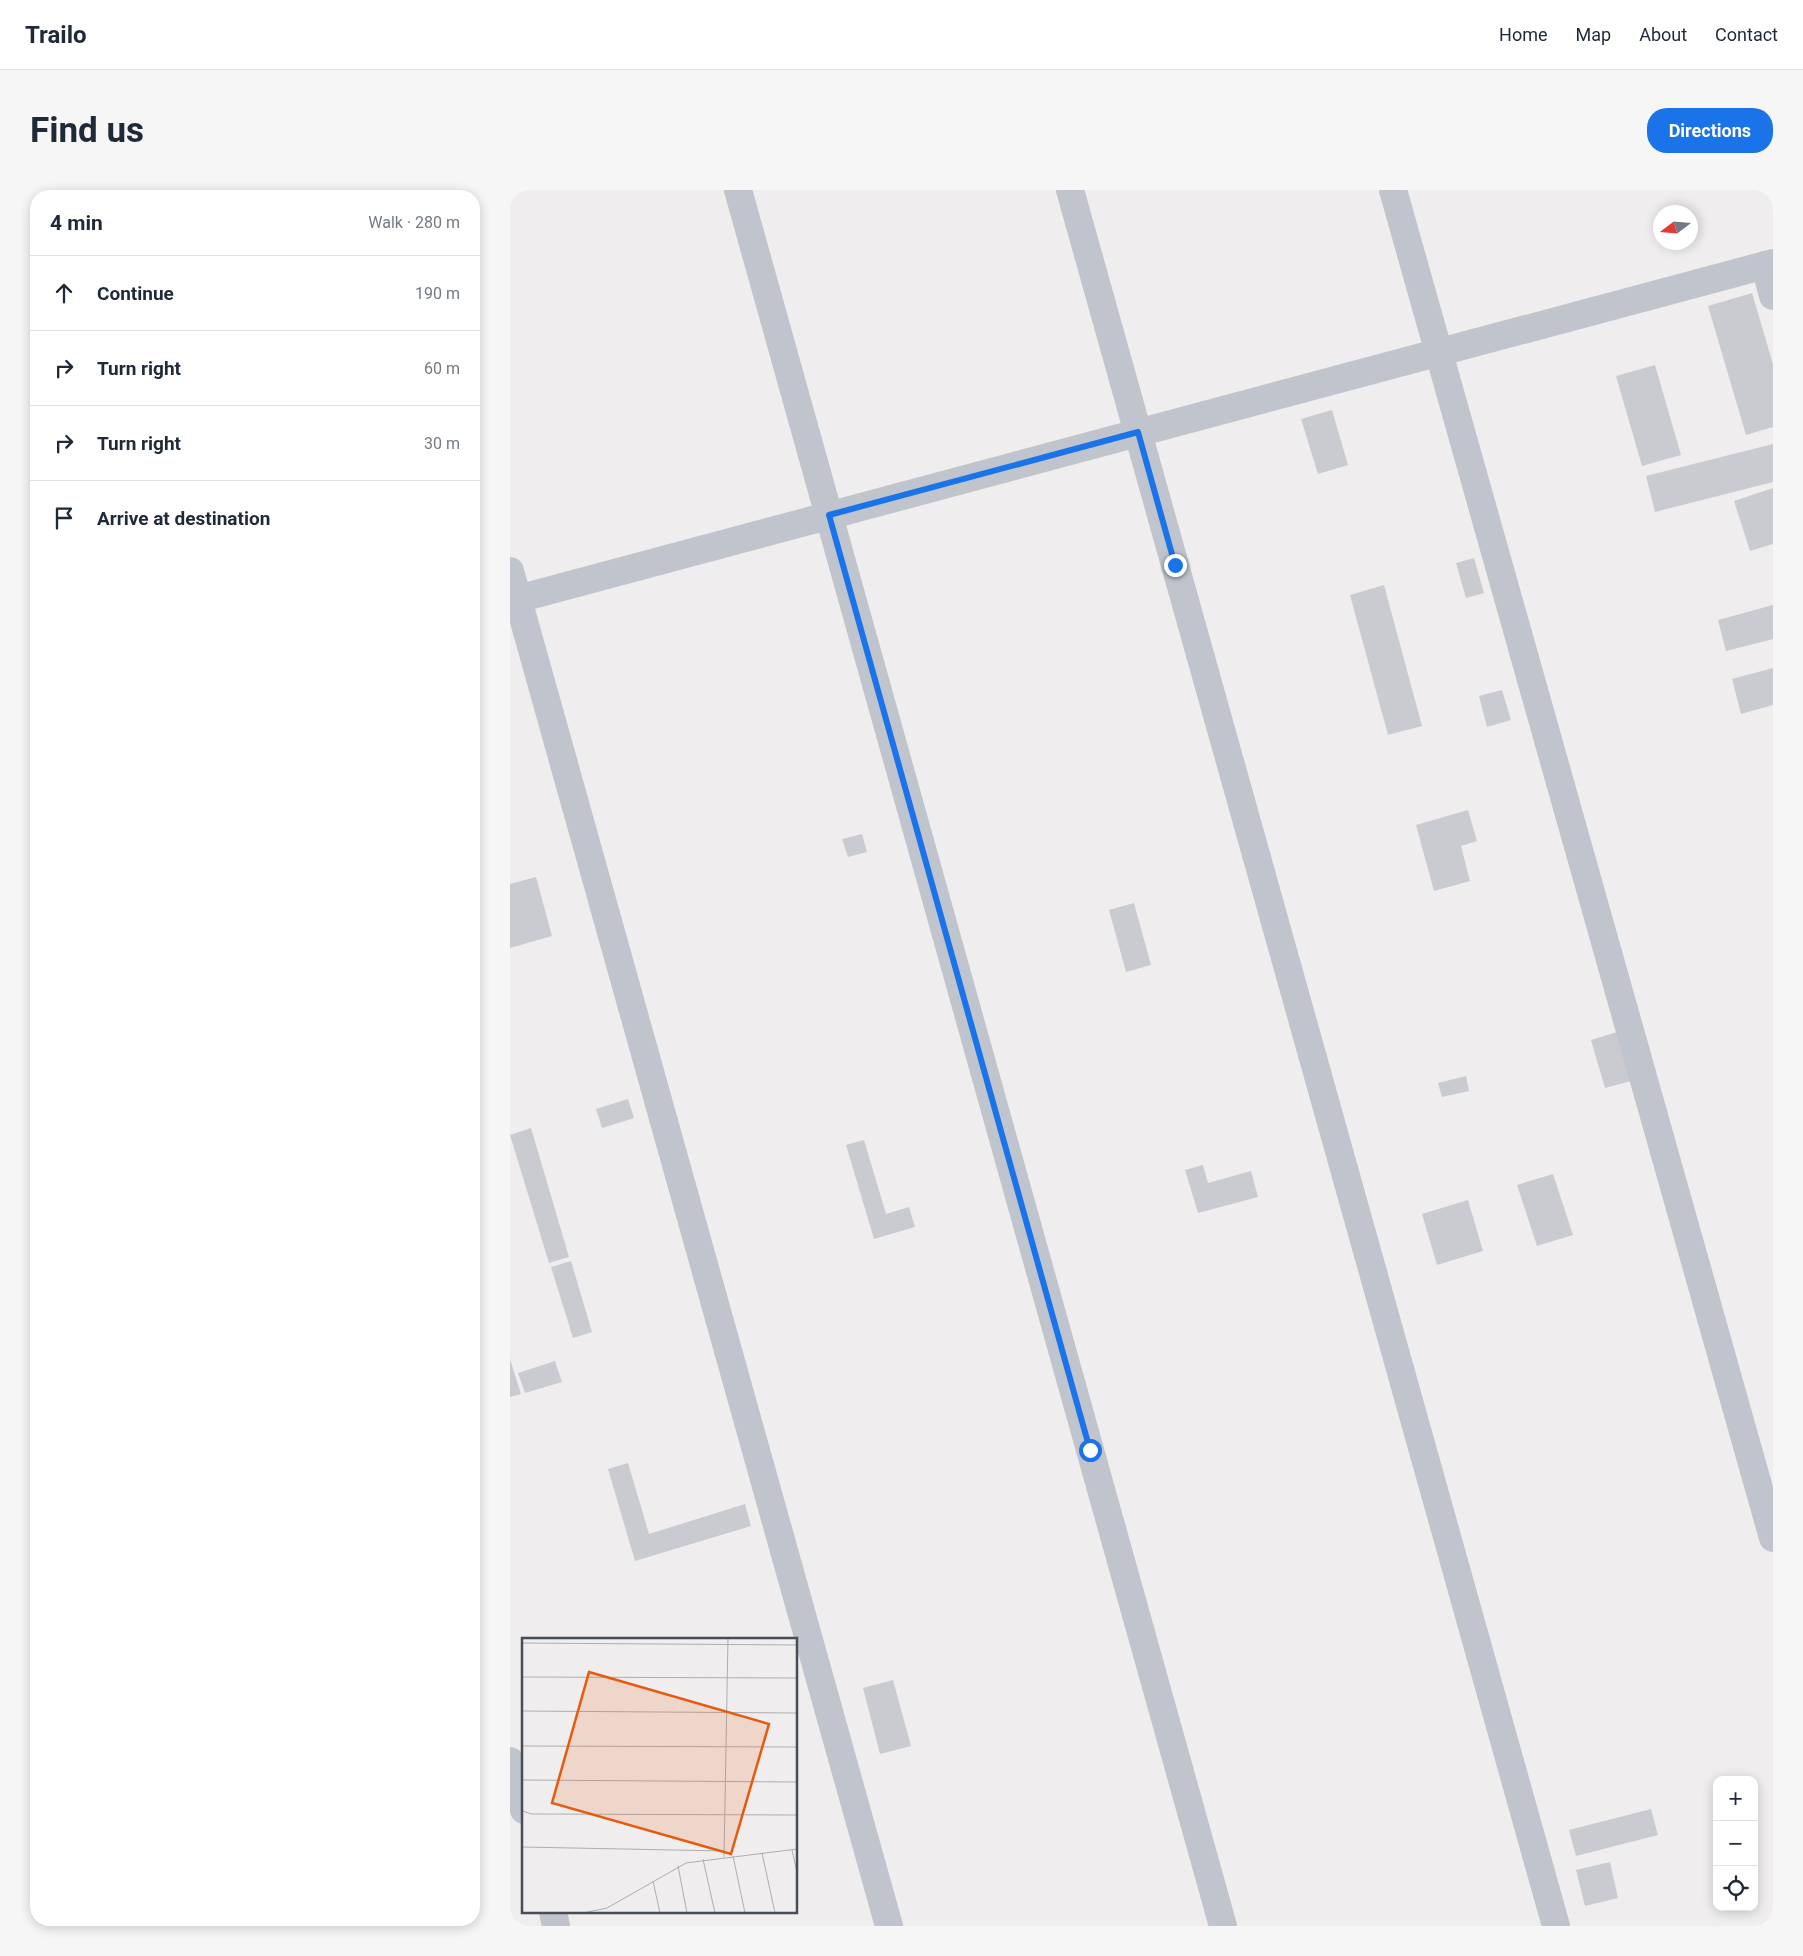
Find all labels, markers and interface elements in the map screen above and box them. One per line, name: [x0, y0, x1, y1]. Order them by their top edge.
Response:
text: Trailo: [25, 21, 87, 49]
text: Home: [1499, 24, 1548, 45]
text: Map: [1576, 24, 1611, 45]
text: About: [1639, 24, 1687, 45]
text: Contact: [1715, 24, 1778, 45]
button: Directions: [1647, 108, 1773, 153]
text: Find us: [30, 110, 144, 151]
north arrow: [1653, 205, 1698, 250]
text: 4 min: [50, 211, 103, 235]
text: Walk · 280 m: [368, 213, 460, 232]
icon: ahead: [50, 279, 78, 307]
text: Continue: [97, 282, 174, 305]
text: 190 m: [415, 284, 460, 303]
icon: right: [50, 354, 78, 382]
text: Turn right: [97, 357, 181, 380]
text: 60 m: [424, 359, 460, 378]
icon: right: [50, 429, 78, 457]
text: Turn right: [97, 432, 181, 455]
text: 30 m: [424, 434, 460, 453]
icon: arrive: [50, 504, 78, 532]
text: Arrive at destination: [97, 507, 270, 530]
route end: [1164, 554, 1187, 577]
route start: [1079, 1439, 1102, 1462]
inset map: [522, 1638, 798, 1914]
map controls: [1713, 1776, 1758, 1911]
button: +: [1713, 1776, 1758, 1821]
button: −: [1713, 1821, 1758, 1866]
button: locate: [1713, 1866, 1758, 1911]

